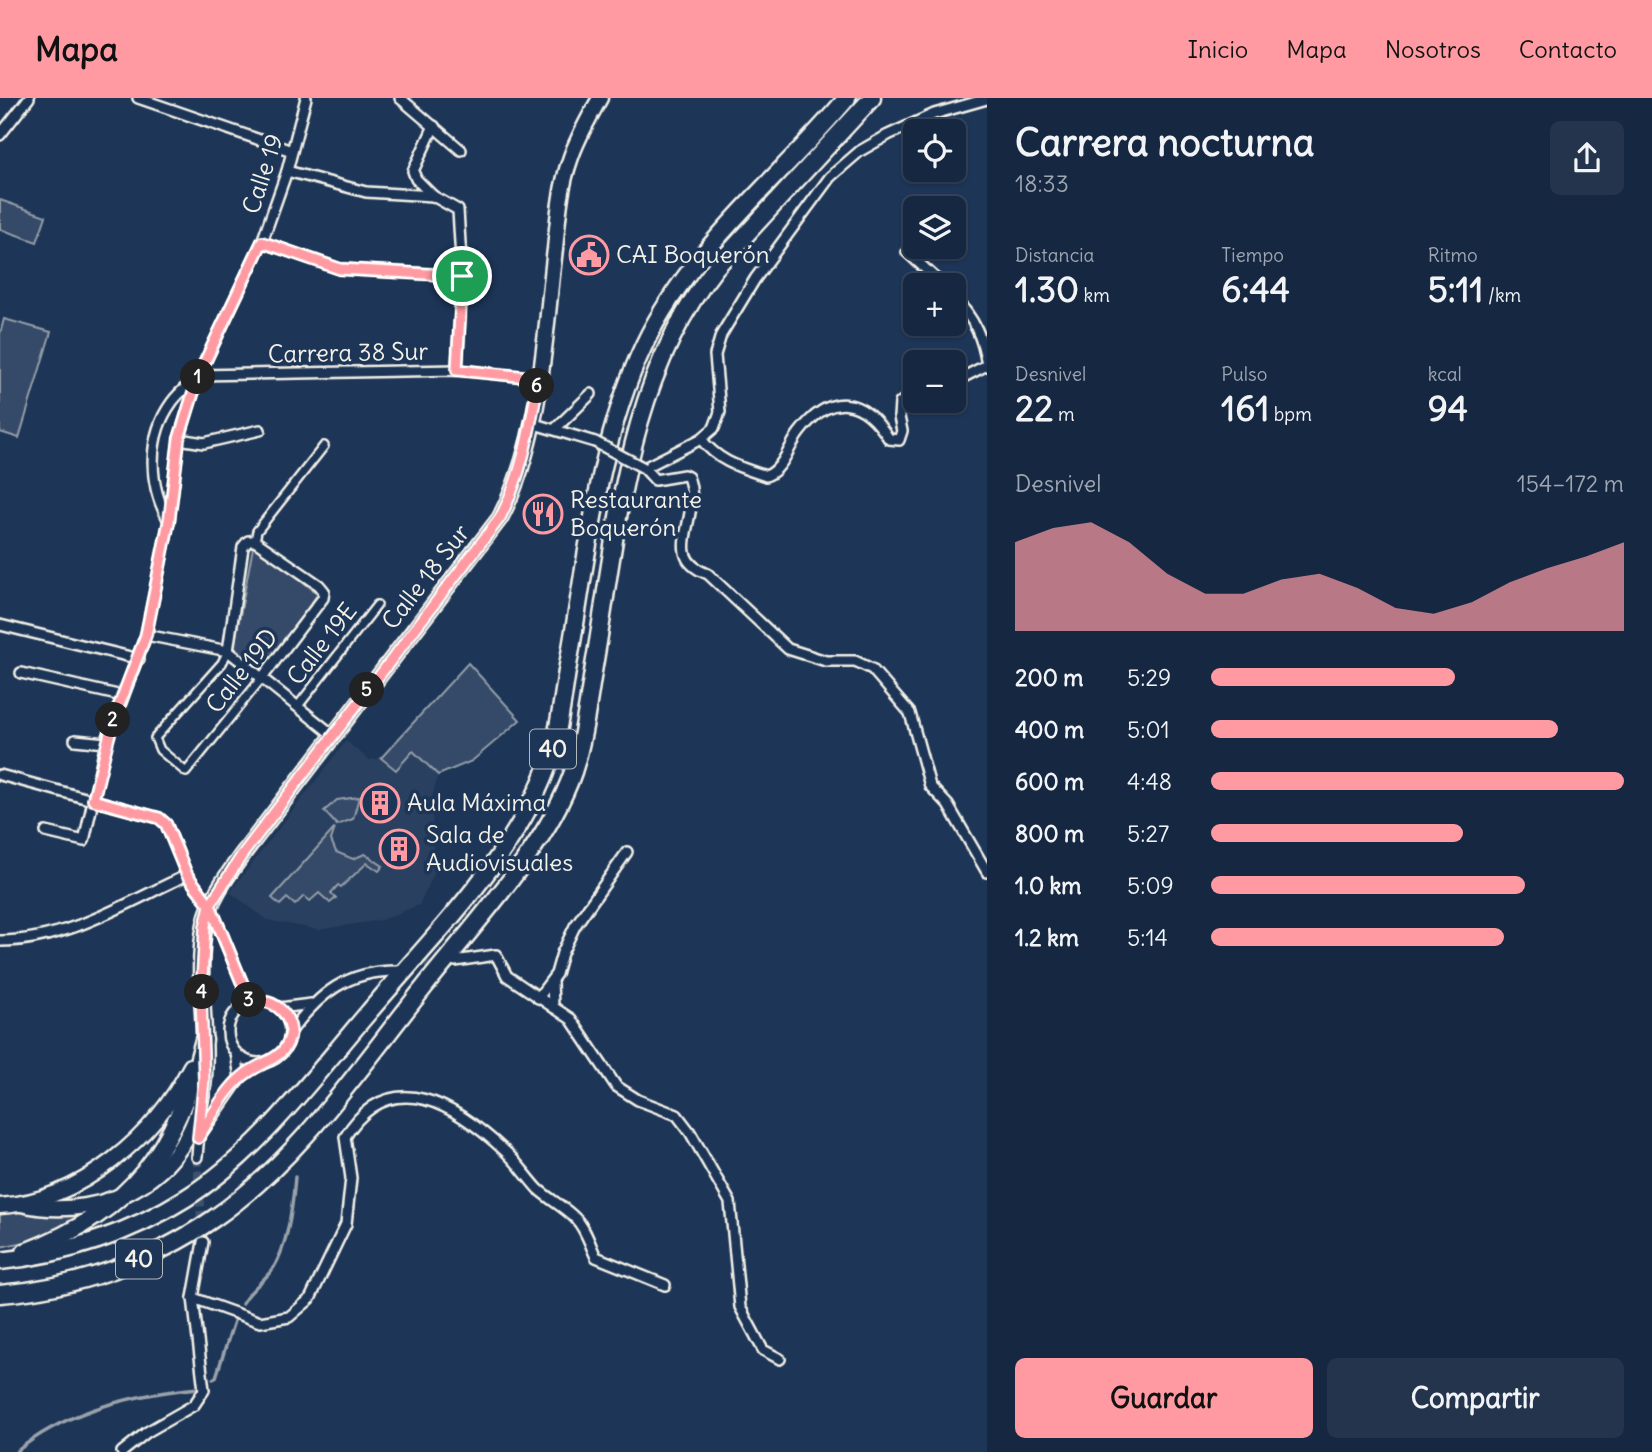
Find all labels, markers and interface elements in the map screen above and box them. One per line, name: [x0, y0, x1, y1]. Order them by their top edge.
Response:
text: Mapa: [35, 28, 118, 70]
text: Inicio: [1188, 34, 1248, 64]
text: Mapa: [1286, 34, 1347, 64]
text: Nosotros: [1385, 34, 1481, 64]
text: Contacto: [1519, 34, 1617, 64]
map controls: [903, 119, 966, 413]
button: locate: [903, 119, 966, 182]
text: Carrera nocturna: [1015, 119, 1314, 166]
button: share: [1550, 121, 1624, 195]
street label: Calle 19: [235, 130, 289, 217]
text: 18:33: [1015, 169, 1069, 198]
button: layers: [903, 196, 966, 259]
public building icon: CAI Boquerón: [568, 234, 610, 276]
place label: CAI Boquerón: [616, 239, 770, 269]
text: Distancia: [1015, 243, 1094, 267]
text: Tiempo: [1221, 243, 1284, 267]
text: Ritmo: [1428, 243, 1478, 267]
pin: [432, 246, 492, 306]
icon: arrive: [443, 257, 481, 295]
text: 1.30: [1015, 267, 1079, 311]
text: 6:44: [1221, 267, 1290, 311]
text: 5:11: [1428, 267, 1483, 311]
button: +: [903, 273, 966, 336]
text: km: [1079, 283, 1110, 307]
text: /km: [1483, 283, 1521, 307]
street label: Carrera 38 Sur: [268, 336, 429, 368]
button: −: [903, 350, 966, 413]
pin: 1: [180, 360, 216, 394]
text: Desnivel: [1015, 362, 1086, 386]
text: Pulso: [1221, 362, 1267, 386]
text: kcal: [1428, 362, 1462, 386]
text: 1: [194, 364, 201, 388]
pin: 6: [520, 368, 554, 404]
text: 6: [531, 373, 542, 397]
text: 22: [1015, 386, 1053, 430]
text: 161: [1221, 386, 1269, 430]
text: 94: [1428, 386, 1468, 430]
text: m: [1053, 402, 1075, 426]
text: bpm: [1269, 402, 1312, 426]
text: Desnivel: [1015, 469, 1101, 498]
text: 154–172 m: [1517, 469, 1624, 498]
place label: Restaurante Boquerón: [570, 484, 702, 542]
restaurant icon: Restaurante Boquerón: [522, 493, 564, 535]
street label: Calle 18 Sur: [375, 518, 476, 635]
street label: Calle 19E: [280, 596, 363, 691]
street label: Calle 19D: [199, 622, 284, 719]
text: 200 m: [1015, 663, 1084, 692]
text: 5:29: [1127, 663, 1171, 692]
pin: 5: [350, 672, 384, 708]
text: 5: [361, 677, 372, 701]
pin: 2: [96, 702, 130, 738]
text: 2: [107, 707, 118, 731]
text: 400 m: [1015, 715, 1084, 744]
text: 5:01: [1127, 715, 1170, 744]
road number: 40: [530, 730, 576, 768]
text: 600 m: [1015, 767, 1084, 796]
text: 4:48: [1127, 767, 1172, 796]
building icon: Aula Máxima: [359, 782, 401, 824]
place label: Aula Máxima: [407, 787, 546, 817]
place label: Sala de Audiovisuales: [426, 819, 573, 877]
text: 800 m: [1015, 819, 1084, 848]
text: 5:27: [1127, 819, 1169, 848]
building icon: Sala de Audiovisuales: [378, 828, 420, 870]
text: 1.0 km: [1015, 871, 1081, 900]
text: 5:09: [1127, 871, 1174, 900]
text: 1.2 km: [1015, 923, 1079, 952]
text: 5:14: [1127, 923, 1168, 952]
pin: 4: [184, 974, 220, 1010]
text: 4: [196, 979, 207, 1003]
pin: 3: [232, 982, 266, 1018]
text: 3: [243, 987, 254, 1011]
road number: 40: [116, 1240, 162, 1278]
button: Guardar: [1015, 1358, 1313, 1438]
button: Compartir: [1327, 1358, 1624, 1438]

